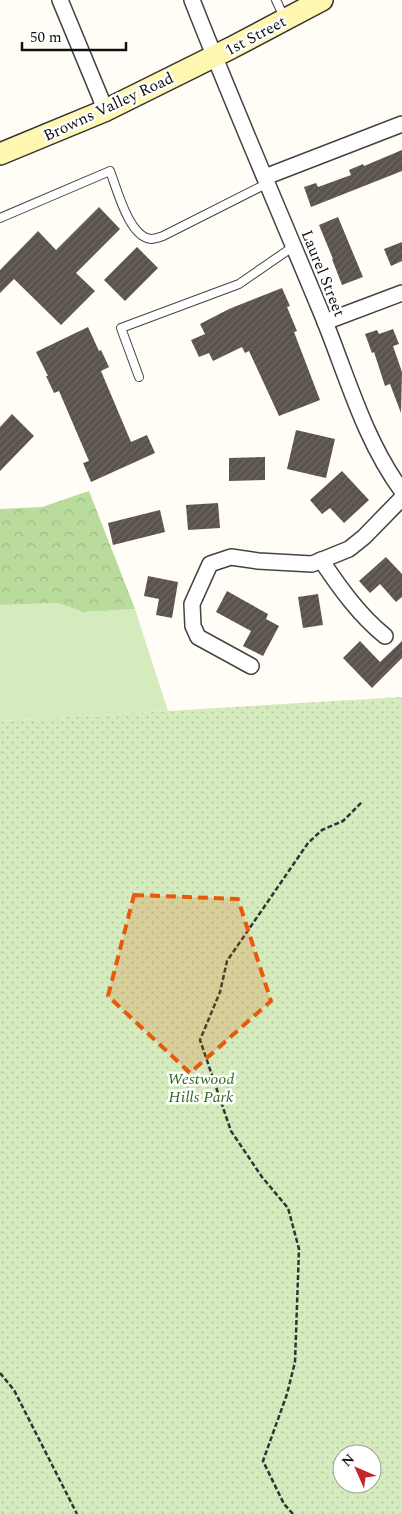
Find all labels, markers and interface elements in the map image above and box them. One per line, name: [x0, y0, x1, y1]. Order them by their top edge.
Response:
street label: 1st Street: [221, 10, 291, 62]
scale bar: [22, 20, 126, 52]
text: 50 m: [30, 26, 62, 49]
street label: Browns Valley Road: [39, 66, 178, 148]
street label: Laurel Street: [295, 226, 351, 321]
park label: Westwood Hills Park: [168, 1067, 234, 1109]
north arrow: [332, 1444, 382, 1494]
text: N: [337, 1449, 360, 1472]

